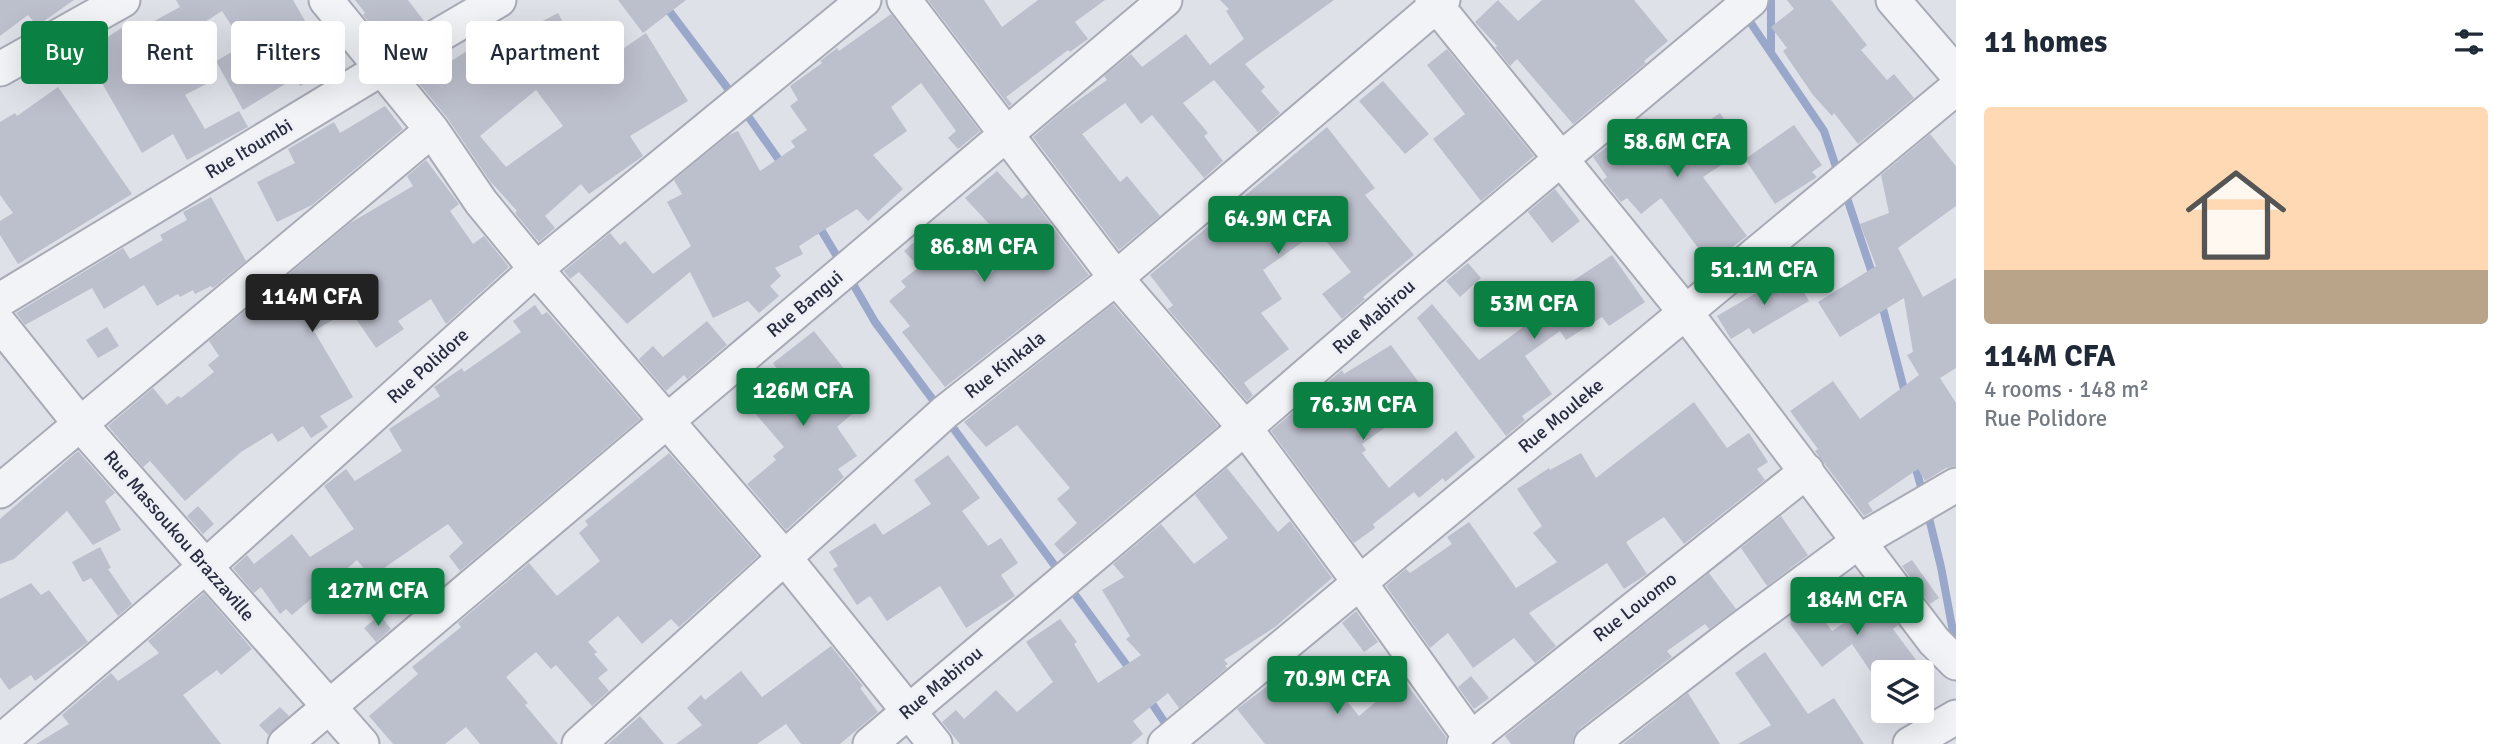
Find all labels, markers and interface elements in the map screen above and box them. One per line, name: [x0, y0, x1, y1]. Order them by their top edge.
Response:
chip: Buy: [21, 21, 108, 84]
chip: Rent: [122, 21, 217, 84]
chip: Filters: [231, 21, 345, 84]
chip: New: [359, 21, 452, 84]
chip: Apartment: [466, 21, 624, 84]
icon: filters: [2450, 23, 2488, 61]
text: 11 homes: [1984, 24, 2107, 61]
street label: Rue Itoumbi: [201, 114, 297, 184]
pin: 58.6M CFA: [1597, 120, 1757, 179]
text: 58.6M CFA: [1623, 127, 1731, 156]
icon: home: [2173, 152, 2299, 278]
pin: 64.9M CFA: [1198, 196, 1358, 256]
text: 64.9M CFA: [1224, 204, 1332, 233]
pin: 86.8M CFA: [904, 224, 1064, 284]
text: 86.8M CFA: [930, 232, 1038, 261]
pin: 51.1M CFA: [1684, 247, 1844, 307]
text: 51.1M CFA: [1710, 255, 1818, 284]
street label: Rue Bangui: [762, 265, 848, 343]
pin: 114M CFA: [240, 274, 384, 334]
street label: Rue Mabirou: [1328, 274, 1420, 360]
text: 114M CFA: [262, 282, 363, 311]
pin: 53M CFA: [1469, 282, 1599, 341]
text: 53M CFA: [1490, 289, 1578, 318]
street label: Rue Polidore: [382, 323, 474, 409]
street label: Rue Kinkala: [960, 326, 1050, 404]
text: 114M CFA: [1984, 338, 2116, 375]
pin: 126M CFA: [731, 368, 875, 428]
street label: Rue Mouleke: [1513, 373, 1609, 459]
text: 4 rooms · 148 m²: [1984, 375, 2149, 404]
text: 126M CFA: [753, 376, 854, 405]
pin: 76.3M CFA: [1283, 382, 1443, 442]
text: 76.3M CFA: [1309, 390, 1417, 419]
text: Rue Polidore: [1984, 404, 2107, 433]
street label: Rue Massoukou Brazzaville: [98, 446, 260, 626]
street label: Rue Louomo: [1588, 567, 1682, 647]
pin: 127M CFA: [306, 568, 450, 628]
text: 127M CFA: [328, 576, 429, 605]
pin: 184M CFA: [1785, 578, 1929, 637]
text: 184M CFA: [1807, 585, 1908, 614]
street label: Rue Mabirou: [894, 641, 988, 725]
pin: 70.9M CFA: [1257, 656, 1417, 716]
map controls: [1871, 660, 1934, 723]
button: layers: [1871, 660, 1934, 723]
text: 70.9M CFA: [1283, 664, 1391, 693]

